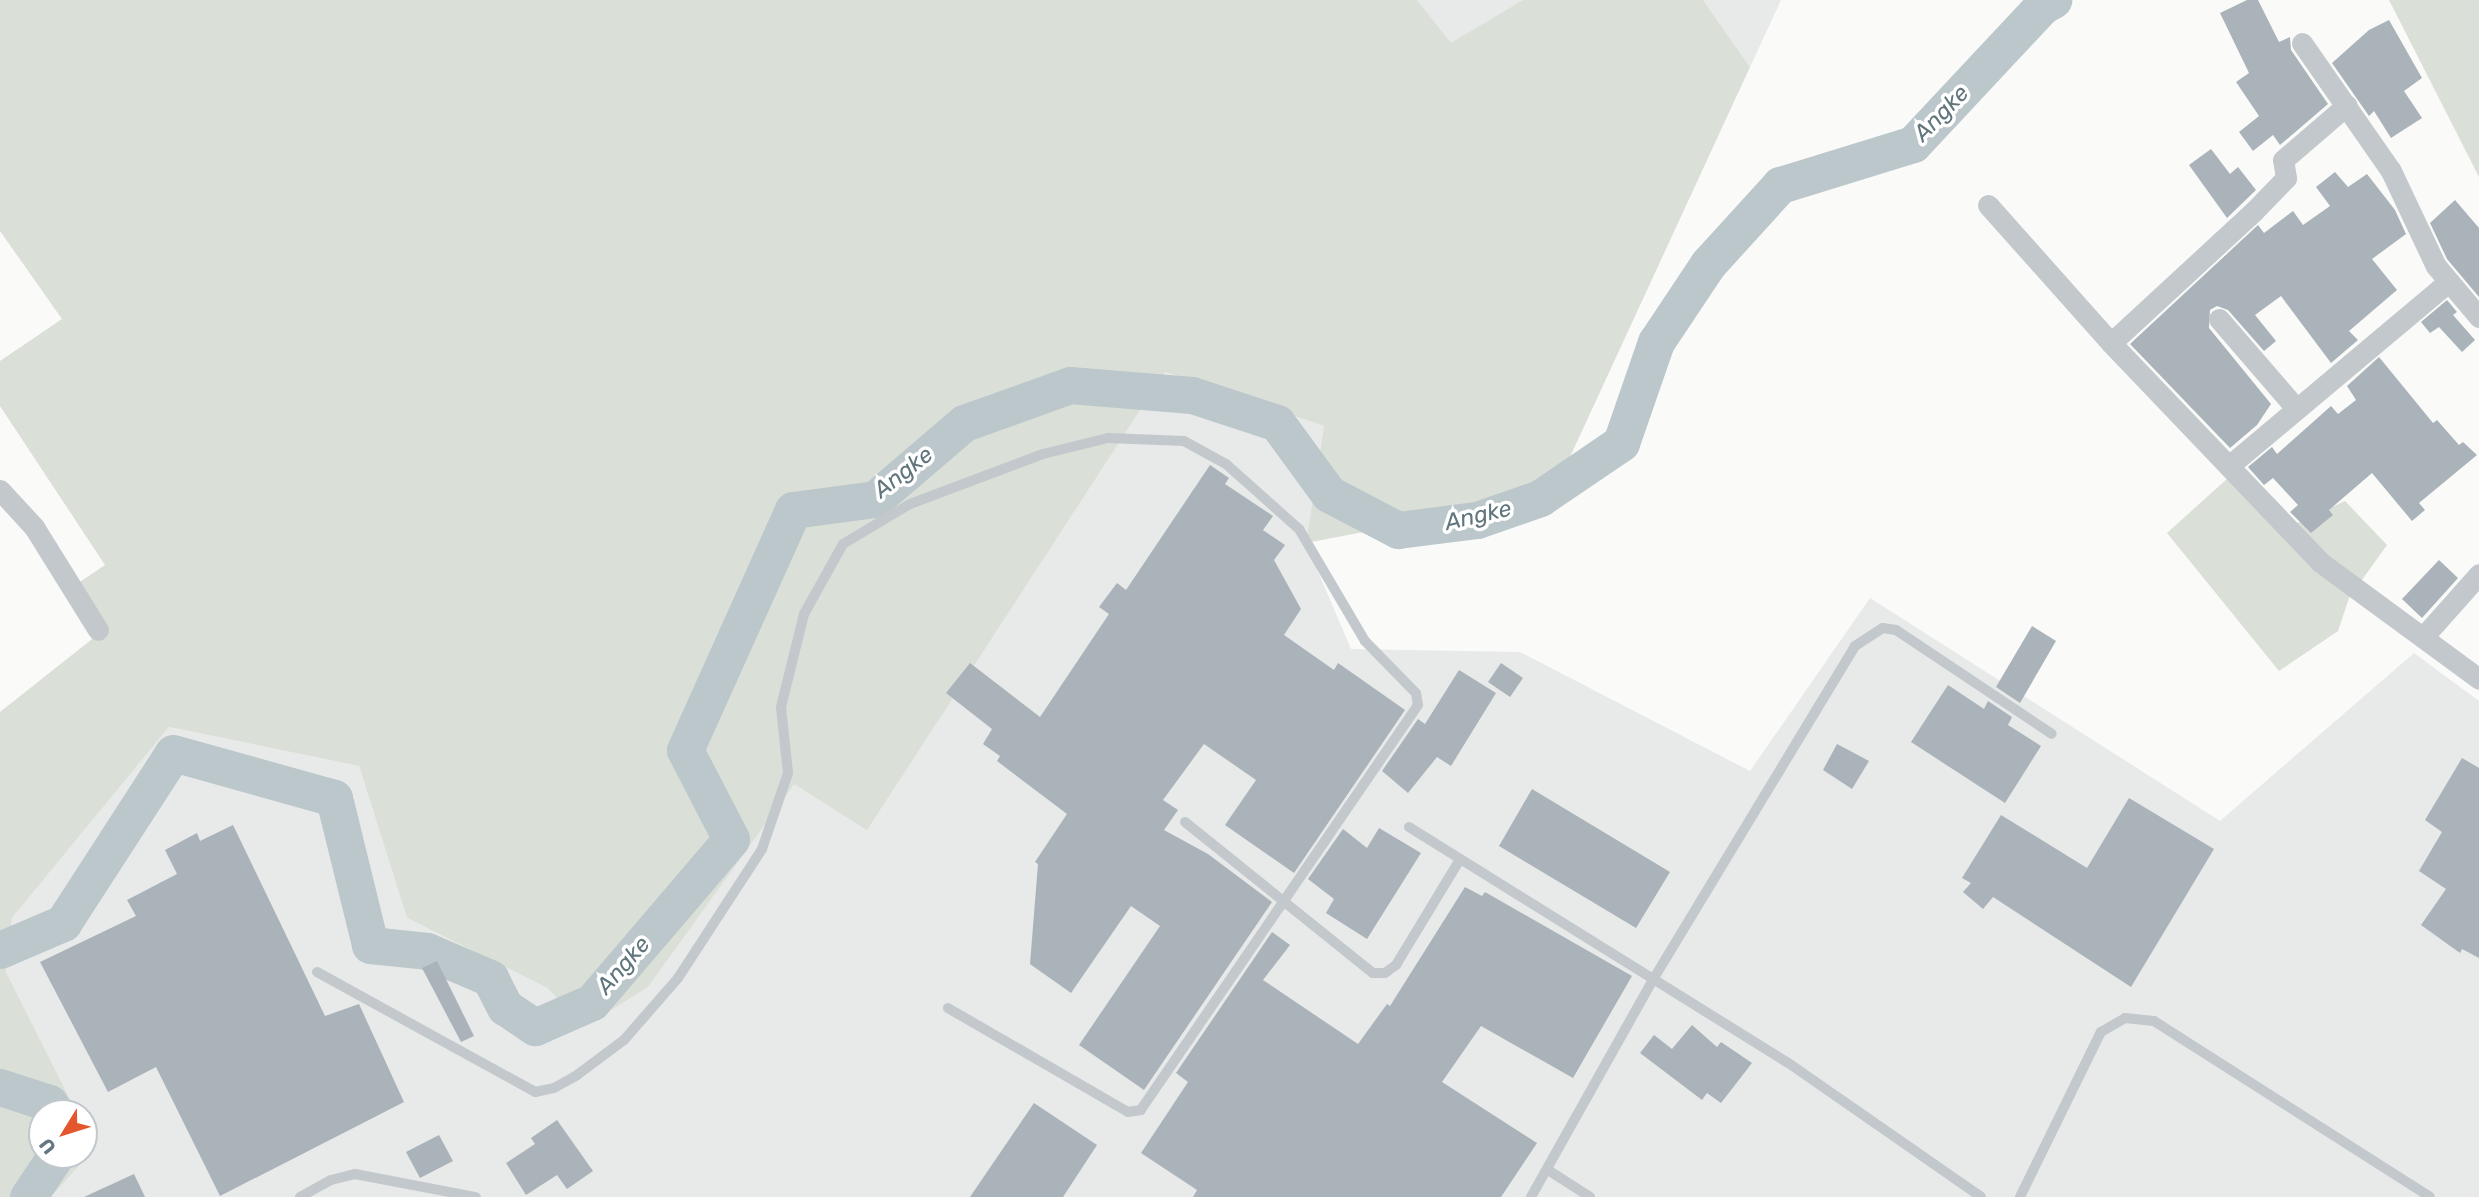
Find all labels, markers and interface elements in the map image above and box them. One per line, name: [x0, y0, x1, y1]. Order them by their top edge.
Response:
water label: Angke: [1908, 79, 1974, 147]
water label: Angke: [868, 440, 938, 504]
water label: Angke: [1442, 494, 1514, 536]
water label: Angke: [591, 931, 655, 999]
north arrow: [28, 1099, 98, 1169]
text: U: [34, 1133, 61, 1159]

